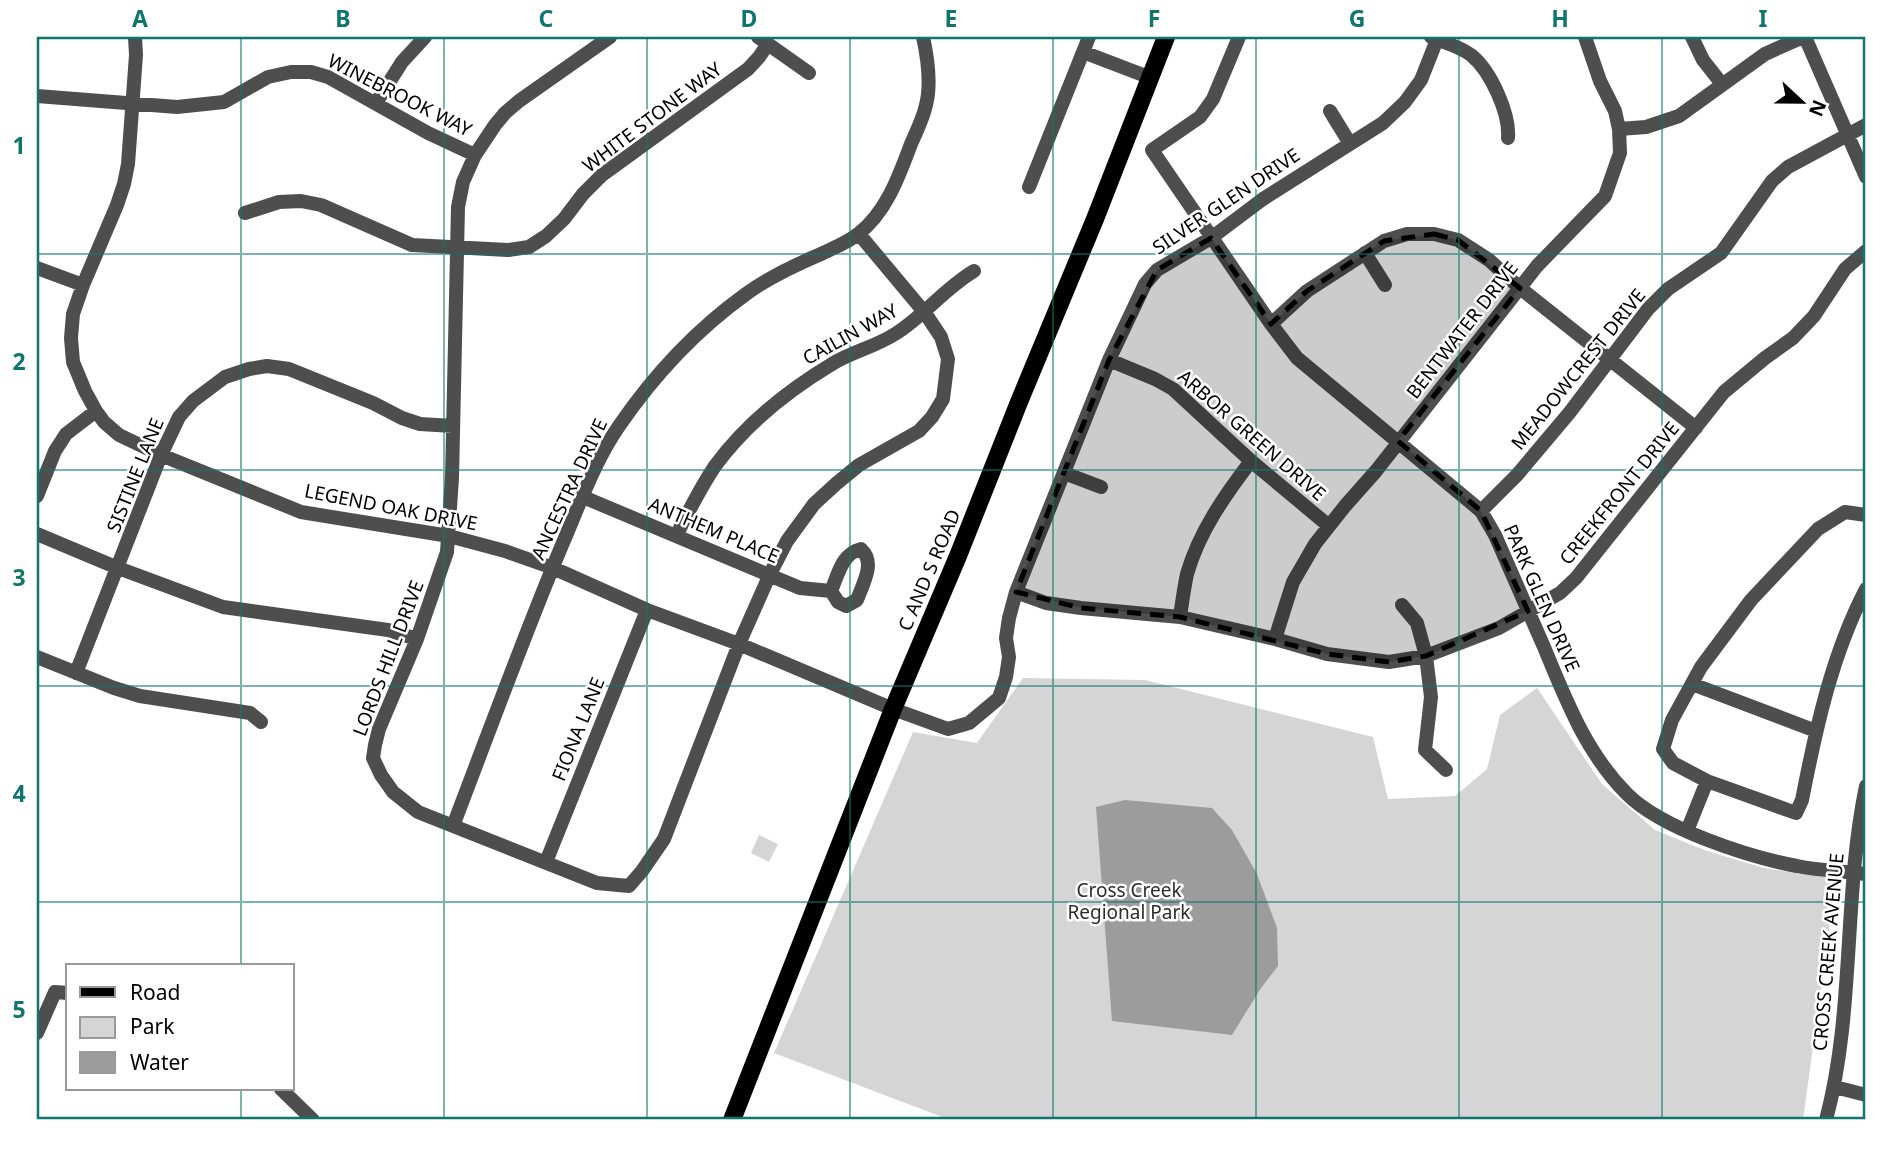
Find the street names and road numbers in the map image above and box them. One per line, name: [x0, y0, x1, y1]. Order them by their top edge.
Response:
street label: WINEBROOK WAY: [324, 47, 477, 143]
street label: WHITE STONE WAY: [577, 56, 727, 178]
street label: SILVER GLEN DRIVE: [1147, 142, 1305, 260]
street label: BENTWATER DRIVE: [1400, 256, 1524, 404]
street label: MEADOWCREST DRIVE: [1505, 283, 1651, 455]
street label: CAILIN WAY: [798, 297, 902, 371]
street label: ARBOR GREEN DRIVE: [1172, 363, 1332, 507]
street label: SISTINE LANE: [100, 414, 170, 536]
street label: ANCESTRA DRIVE: [525, 414, 613, 564]
street label: CREEKFRONT DRIVE: [1553, 416, 1685, 570]
street label: LEGEND OAK DRIVE: [302, 477, 480, 537]
street label: ANTHEM PLACE: [645, 491, 783, 569]
street label: C AND S ROAD: [892, 505, 966, 635]
street label: PARK GLEN DRIVE: [1498, 520, 1586, 676]
street label: LORDS HILL DRIVE: [346, 576, 430, 740]
street label: FIONA LANE: [545, 673, 611, 785]
street label: CROSS CREEK AVENUE: [1806, 852, 1850, 1052]

